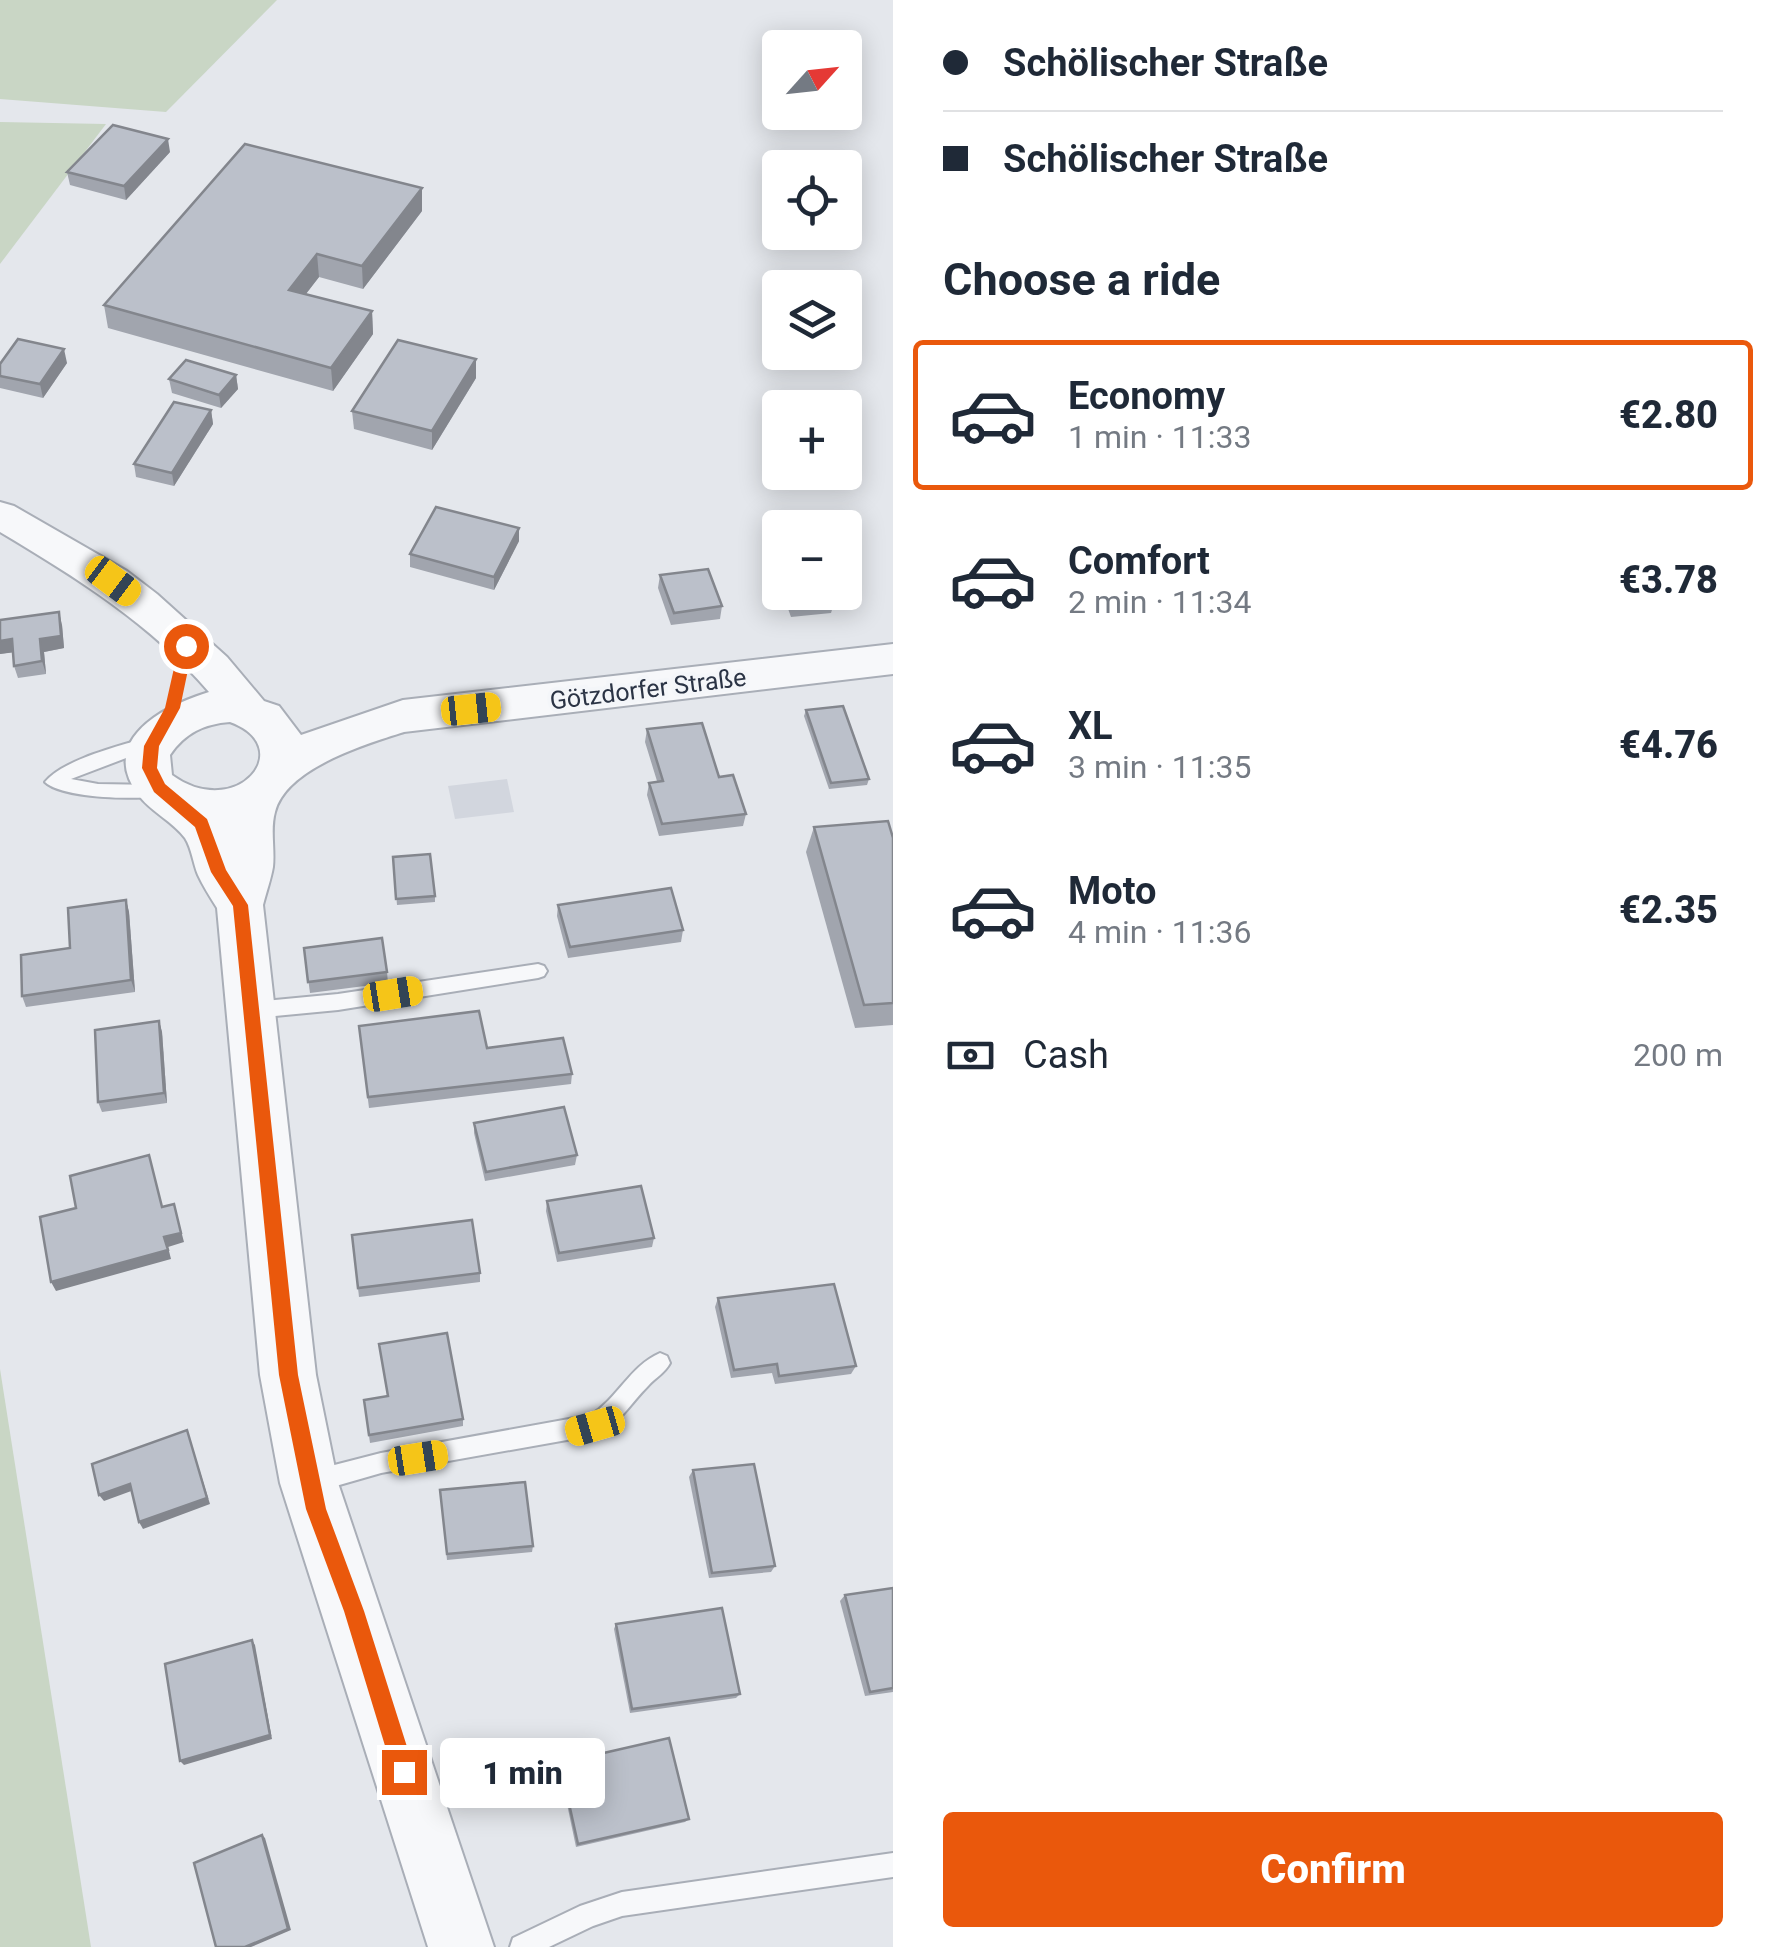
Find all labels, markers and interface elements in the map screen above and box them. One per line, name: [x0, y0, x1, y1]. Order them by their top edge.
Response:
north arrow: [762, 30, 862, 130]
map controls: [762, 30, 862, 610]
text: Schölischer Straße: [1003, 41, 1328, 85]
text: Schölischer Straße: [1003, 137, 1328, 181]
button: locate: [762, 150, 862, 250]
text: Choose a ride: [943, 253, 1220, 306]
button: layers: [762, 270, 862, 370]
icon: car: [948, 370, 1038, 460]
text: Economy: [1068, 374, 1225, 418]
button: +: [762, 390, 862, 490]
text: €2.80: [1619, 393, 1718, 437]
text: 1 min · 11:33: [1068, 418, 1251, 456]
button: −: [762, 510, 862, 610]
icon: car: [948, 535, 1038, 625]
text: Comfort: [1068, 539, 1210, 583]
car: [80, 551, 146, 611]
text: €3.78: [1619, 558, 1718, 602]
text: 2 min · 11:34: [1068, 583, 1251, 621]
route start: [164, 624, 209, 669]
street label: Götzdorfer Straße: [548, 663, 748, 715]
car: [440, 691, 502, 727]
icon: car: [948, 700, 1038, 790]
text: XL: [1068, 704, 1113, 748]
text: €4.76: [1619, 723, 1718, 767]
text: 3 min · 11:35: [1068, 748, 1251, 786]
icon: car: [948, 865, 1038, 955]
text: Moto: [1068, 869, 1157, 913]
text: €2.35: [1619, 888, 1718, 932]
text: 4 min · 11:36: [1068, 913, 1251, 951]
car: [361, 974, 425, 1014]
icon: cash: [943, 1028, 998, 1083]
text: Cash: [1023, 1033, 1109, 1077]
text: 200 m: [1633, 1036, 1723, 1074]
car: [562, 1403, 628, 1449]
car: [386, 1438, 450, 1478]
callout: 1 min: [439, 1737, 604, 1807]
route end: [382, 1750, 427, 1795]
text: 1 min: [482, 1754, 563, 1792]
button: Confirm: [943, 1812, 1723, 1927]

